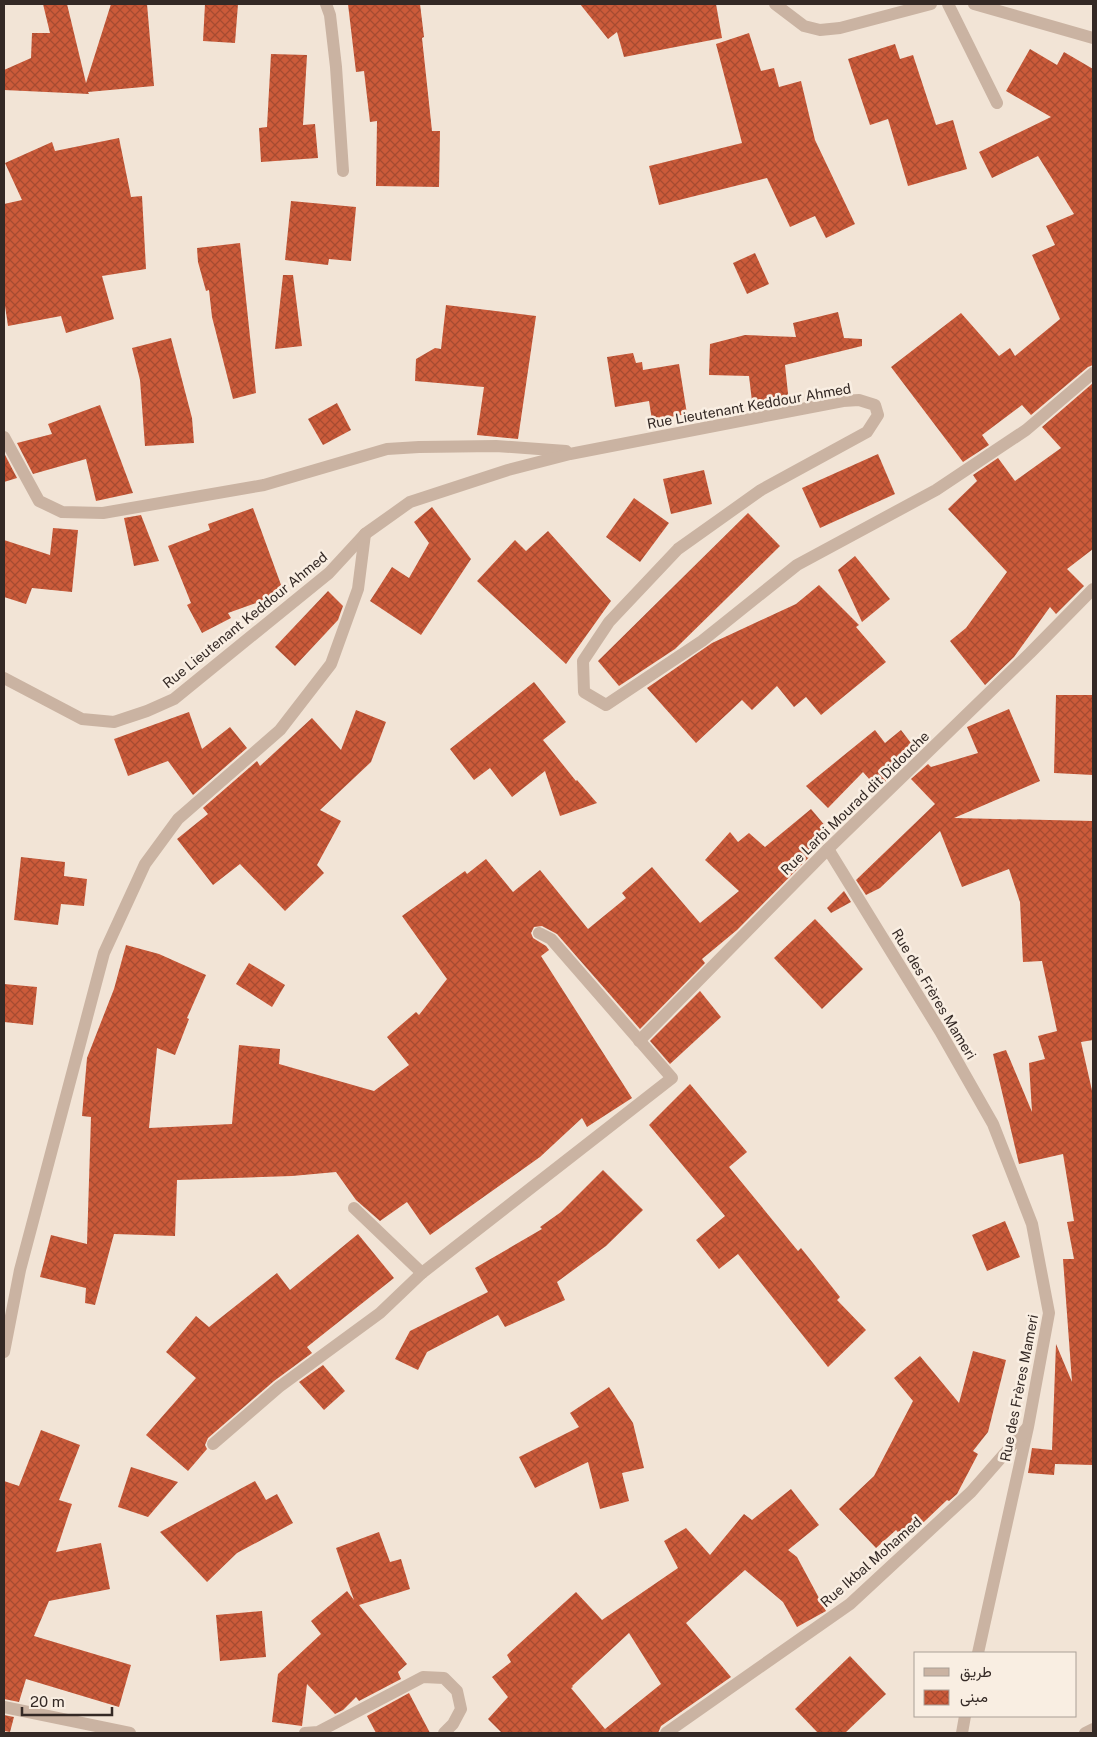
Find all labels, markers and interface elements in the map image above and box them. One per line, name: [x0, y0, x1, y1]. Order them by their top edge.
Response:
street label: Rue Lieutenant Keddour Ahmed: [646, 380, 852, 432]
street label: Rue Lieutenant Keddour Ahmed: [159, 549, 331, 691]
street label: Rue Larbi Mourad dit Didouche: [778, 728, 932, 878]
street label: Rue des Frères Mameri: [889, 926, 979, 1062]
street label: Rue des Frères Mameri: [997, 1313, 1041, 1463]
street label: Rue Ikbal Mohamed: [817, 1514, 925, 1610]
legend: [914, 1652, 1077, 1717]
text: طريق: [960, 1663, 992, 1682]
scale bar: [22, 1684, 112, 1716]
text: مبنى: [960, 1688, 988, 1707]
text: 20 m: [30, 1693, 65, 1710]

